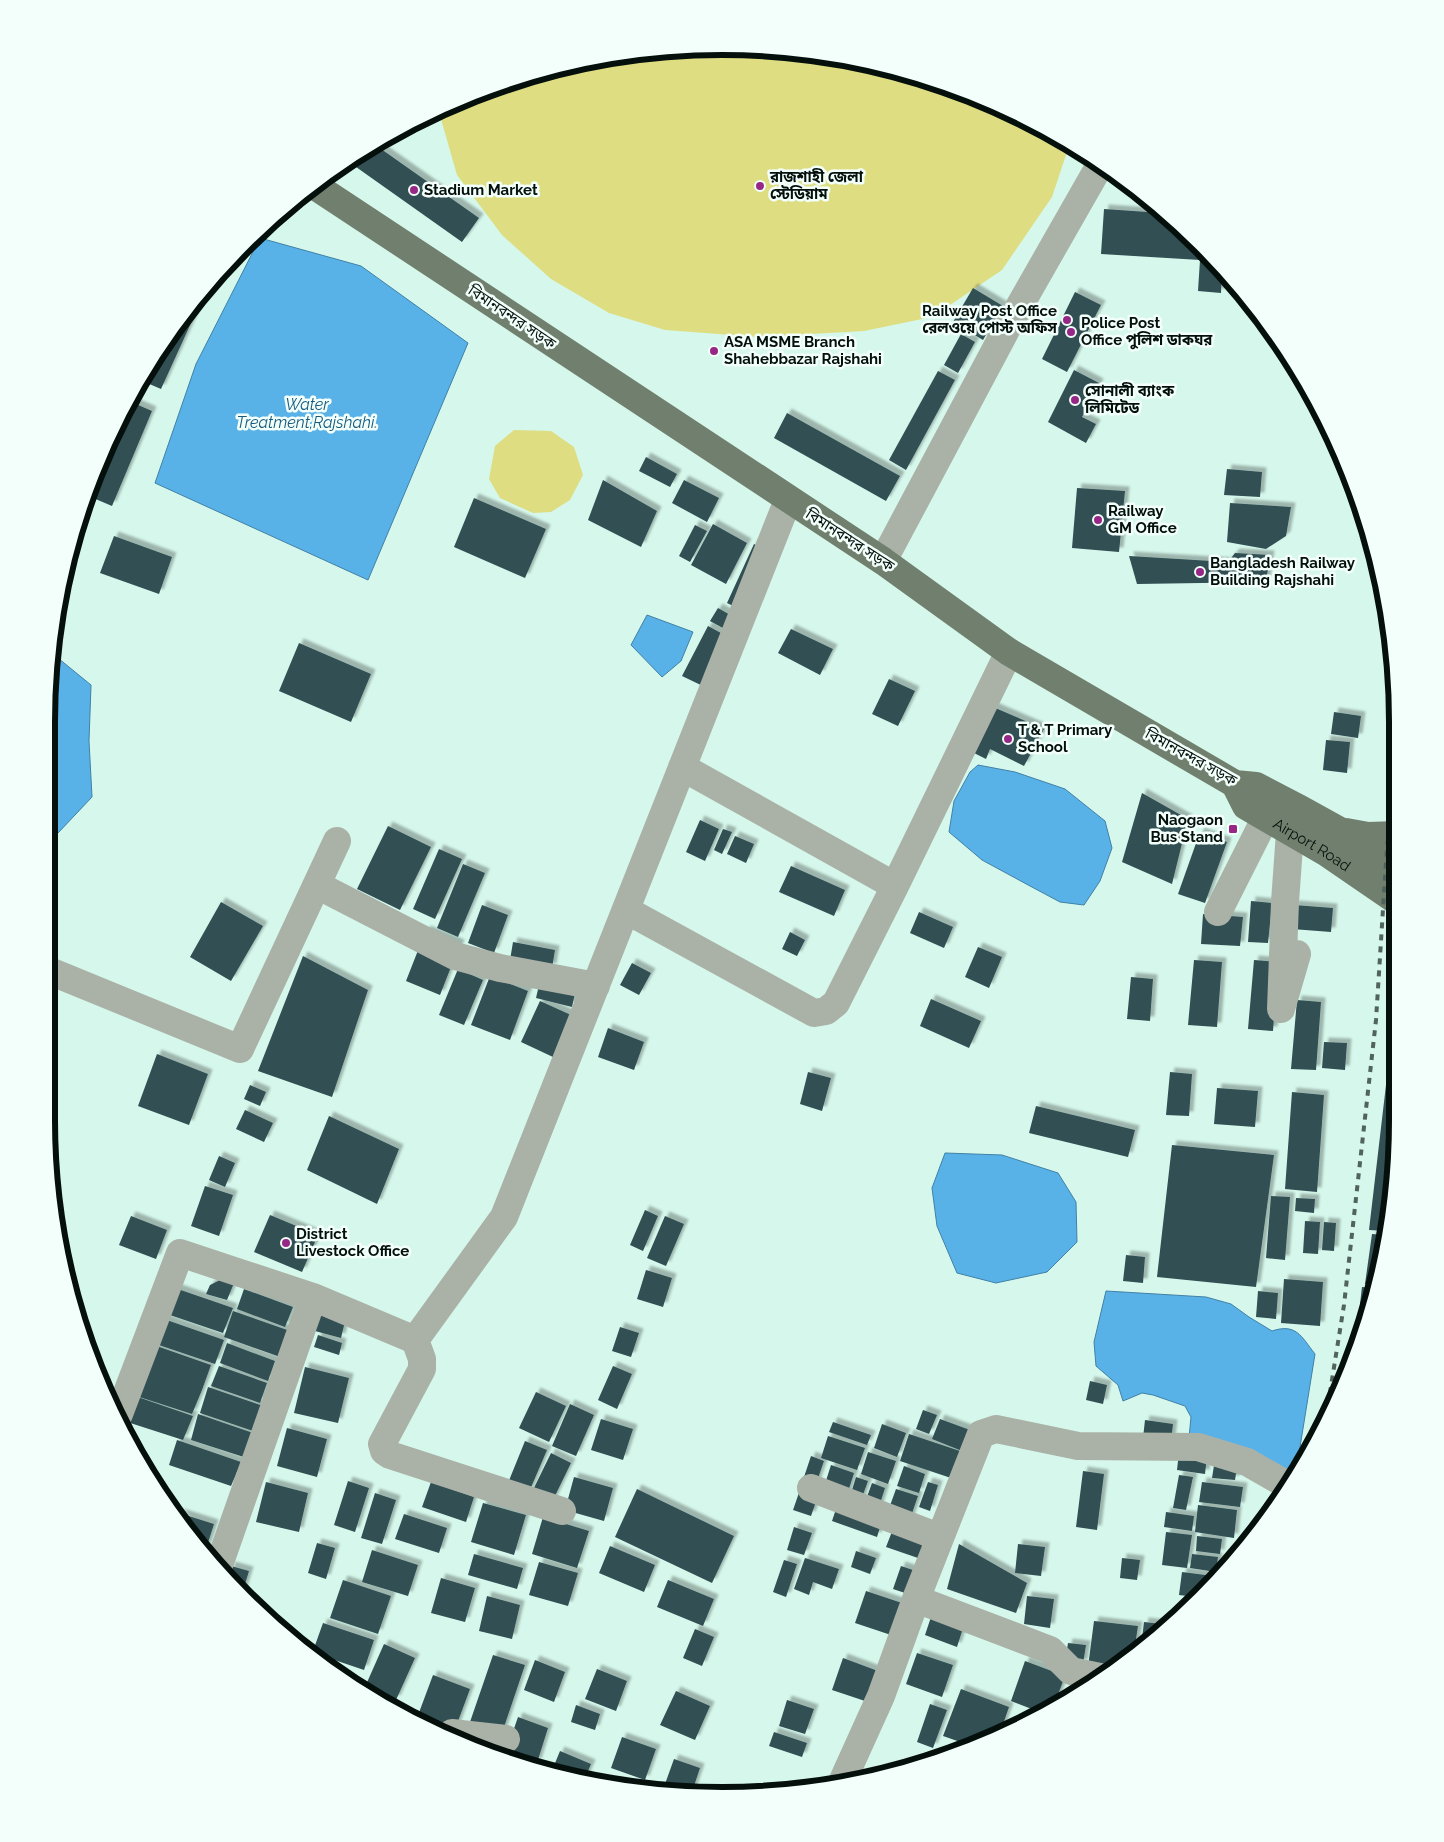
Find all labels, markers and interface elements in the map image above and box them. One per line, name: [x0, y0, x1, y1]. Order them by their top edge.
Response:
place label: রাজশাহী জেলা স্টেডিয়াম: [769, 168, 864, 203]
marker: রাজশাহী জেলা স্টেডিয়াম: [754, 180, 766, 192]
place label: Stadium Market: [424, 181, 538, 199]
marker: Stadium Market: [408, 184, 420, 196]
street label: বিমানবন্দর সড়ক: [464, 281, 560, 353]
place label: Railway Post Office রেলওয়ে পোস্ট অফিস: [922, 302, 1057, 337]
marker: Railway Post Office রেলওয়ে পোস্ট অফিস: [1061, 314, 1073, 326]
place label: Police Post Office পুলিশ ডাকঘর: [1081, 314, 1213, 350]
marker: Police Post Office পুলিশ ডাকঘর: [1065, 326, 1077, 338]
place label: ASA MSME Branch Shahebbazar Rajshahi: [724, 333, 882, 368]
marker: ASA MSME Branch Shahebbazar Rajshahi: [708, 345, 720, 357]
place label: সোনালী ব্যাংক লিমিটেড: [1084, 382, 1175, 417]
marker: সোনালী ব্যাংক লিমিটেড: [1069, 394, 1081, 406]
water label: Water Treatment,Rajshahi.: [237, 395, 377, 432]
place label: Railway GM Office: [1108, 502, 1177, 537]
street label: বিমানবন্দর সড়ক: [802, 504, 898, 576]
marker: Railway GM Office: [1092, 514, 1104, 526]
place label: Bangladesh Railway Building Rajshahi: [1210, 554, 1356, 589]
marker: Bangladesh Railway Building Rajshahi: [1194, 566, 1206, 578]
place label: T & T Primary School: [1018, 721, 1113, 756]
street label: বিমানবন্দর সড়ক: [1141, 724, 1241, 790]
marker: T & T Primary School: [1002, 733, 1014, 745]
place label: Naogaon Bus Stand: [1150, 811, 1223, 846]
street label: Airport Road: [1270, 815, 1354, 875]
marker: Naogaon Bus Stand: [1227, 823, 1239, 835]
place label: District Livestock Office: [296, 1225, 409, 1260]
marker: District Livestock Office: [280, 1237, 292, 1249]

